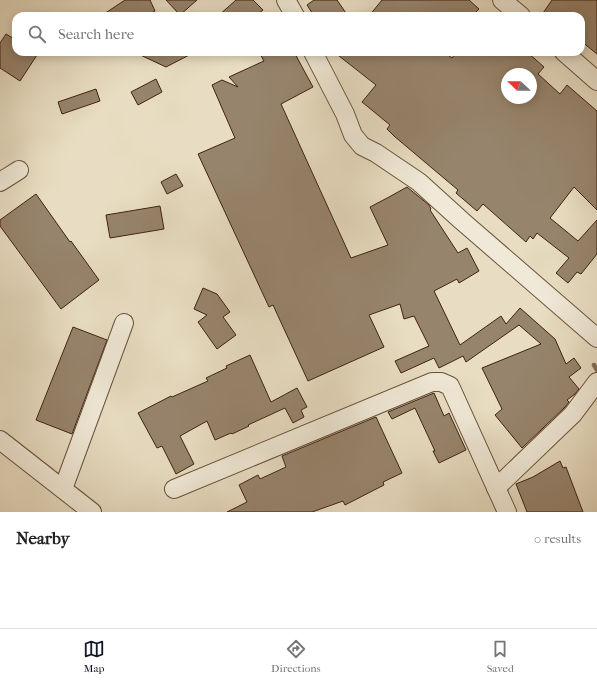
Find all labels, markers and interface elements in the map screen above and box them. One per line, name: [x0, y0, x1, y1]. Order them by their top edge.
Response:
search box: [12, 12, 585, 56]
icon: search: [26, 23, 48, 45]
text: Search here: [58, 25, 134, 43]
north arrow: [501, 68, 537, 104]
text: Nearby: [16, 528, 70, 548]
text: 0 results: [534, 531, 581, 546]
tab: Map: [83, 638, 105, 675]
tab: Directions: [271, 638, 321, 675]
tab: Saved: [487, 638, 514, 675]

